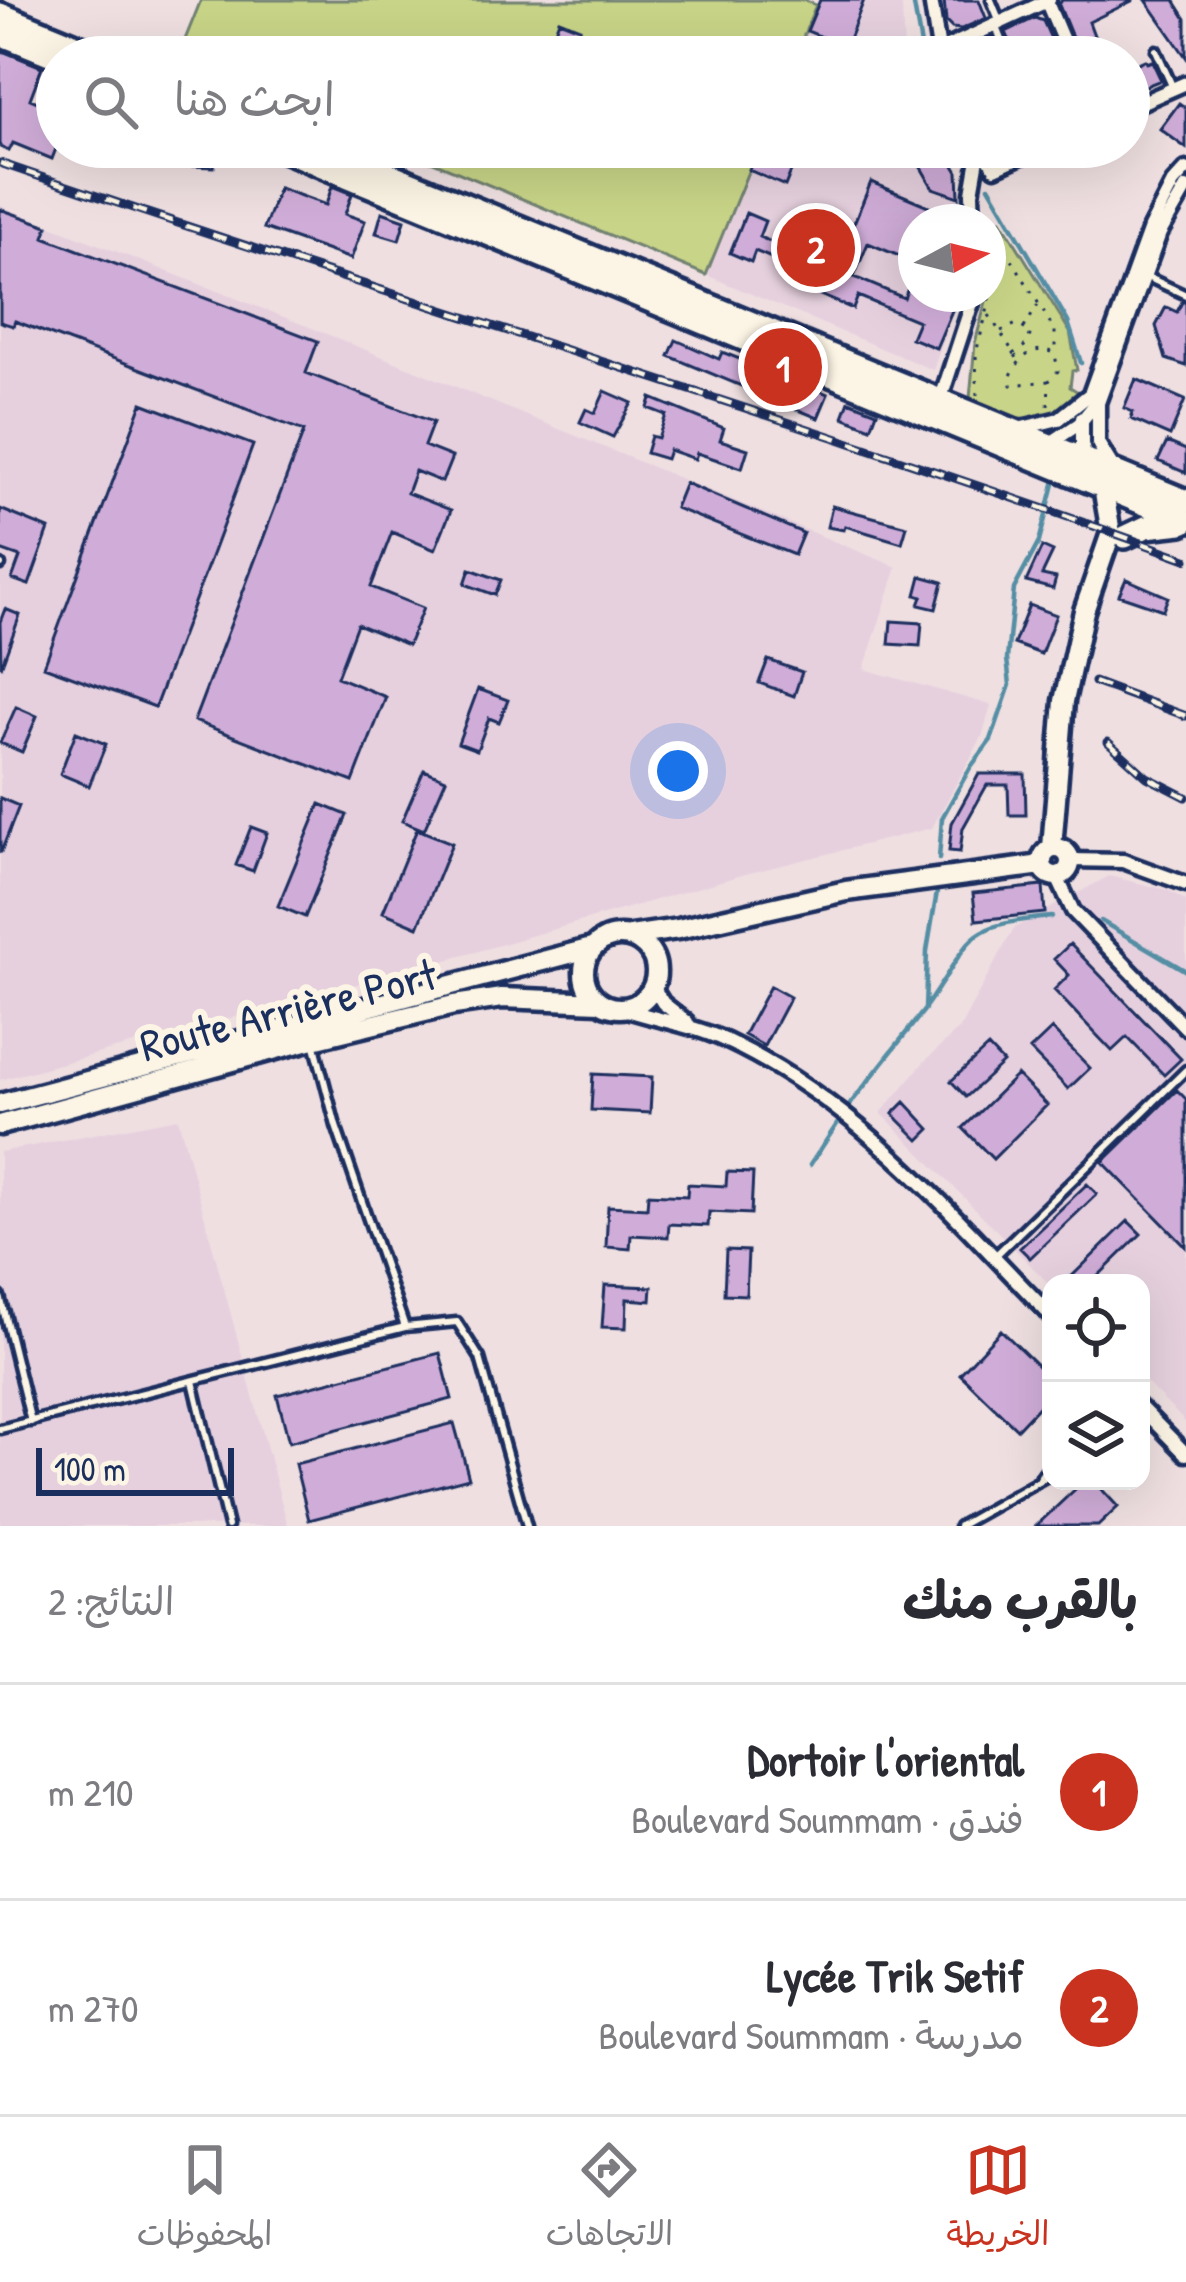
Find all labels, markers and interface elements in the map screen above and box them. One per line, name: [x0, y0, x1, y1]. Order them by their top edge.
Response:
search box: [36, 36, 1150, 168]
text: ابحث هنا: [174, 68, 335, 129]
icon: search: [78, 69, 144, 135]
pin: 2: [777, 203, 855, 293]
north arrow: [898, 204, 1006, 312]
pin: 1: [744, 322, 822, 412]
your location: [648, 741, 708, 801]
street label: Route Arrière Port: [134, 943, 443, 1075]
map controls: [1042, 1274, 1150, 1490]
button: locate: [1042, 1274, 1150, 1382]
button: layers: [1042, 1382, 1150, 1490]
scale bar: [36, 1442, 234, 1495]
text: 100 m: [54, 1447, 126, 1491]
text: بالقرب منك: [903, 1565, 1138, 1634]
text: النتائج: 2: [48, 1574, 174, 1627]
text: Dortoir l'oriental: [748, 1729, 1024, 1790]
text: 210 m: [48, 1765, 133, 1818]
text: 1: [1092, 1765, 1106, 1818]
text: فندق · Boulevard Soummam: [631, 1792, 1024, 1845]
text: Lycée Trik Setif: [767, 1945, 1024, 2006]
text: 270 m: [48, 1981, 139, 2034]
text: 2: [1090, 1981, 1108, 2034]
text: مدرسة · Boulevard Soummam: [598, 2008, 1024, 2061]
tab: المحفوظات: [137, 2137, 273, 2263]
tab: الاتجاهات: [546, 2137, 673, 2263]
tab: الخريطة: [946, 2137, 1049, 2263]

